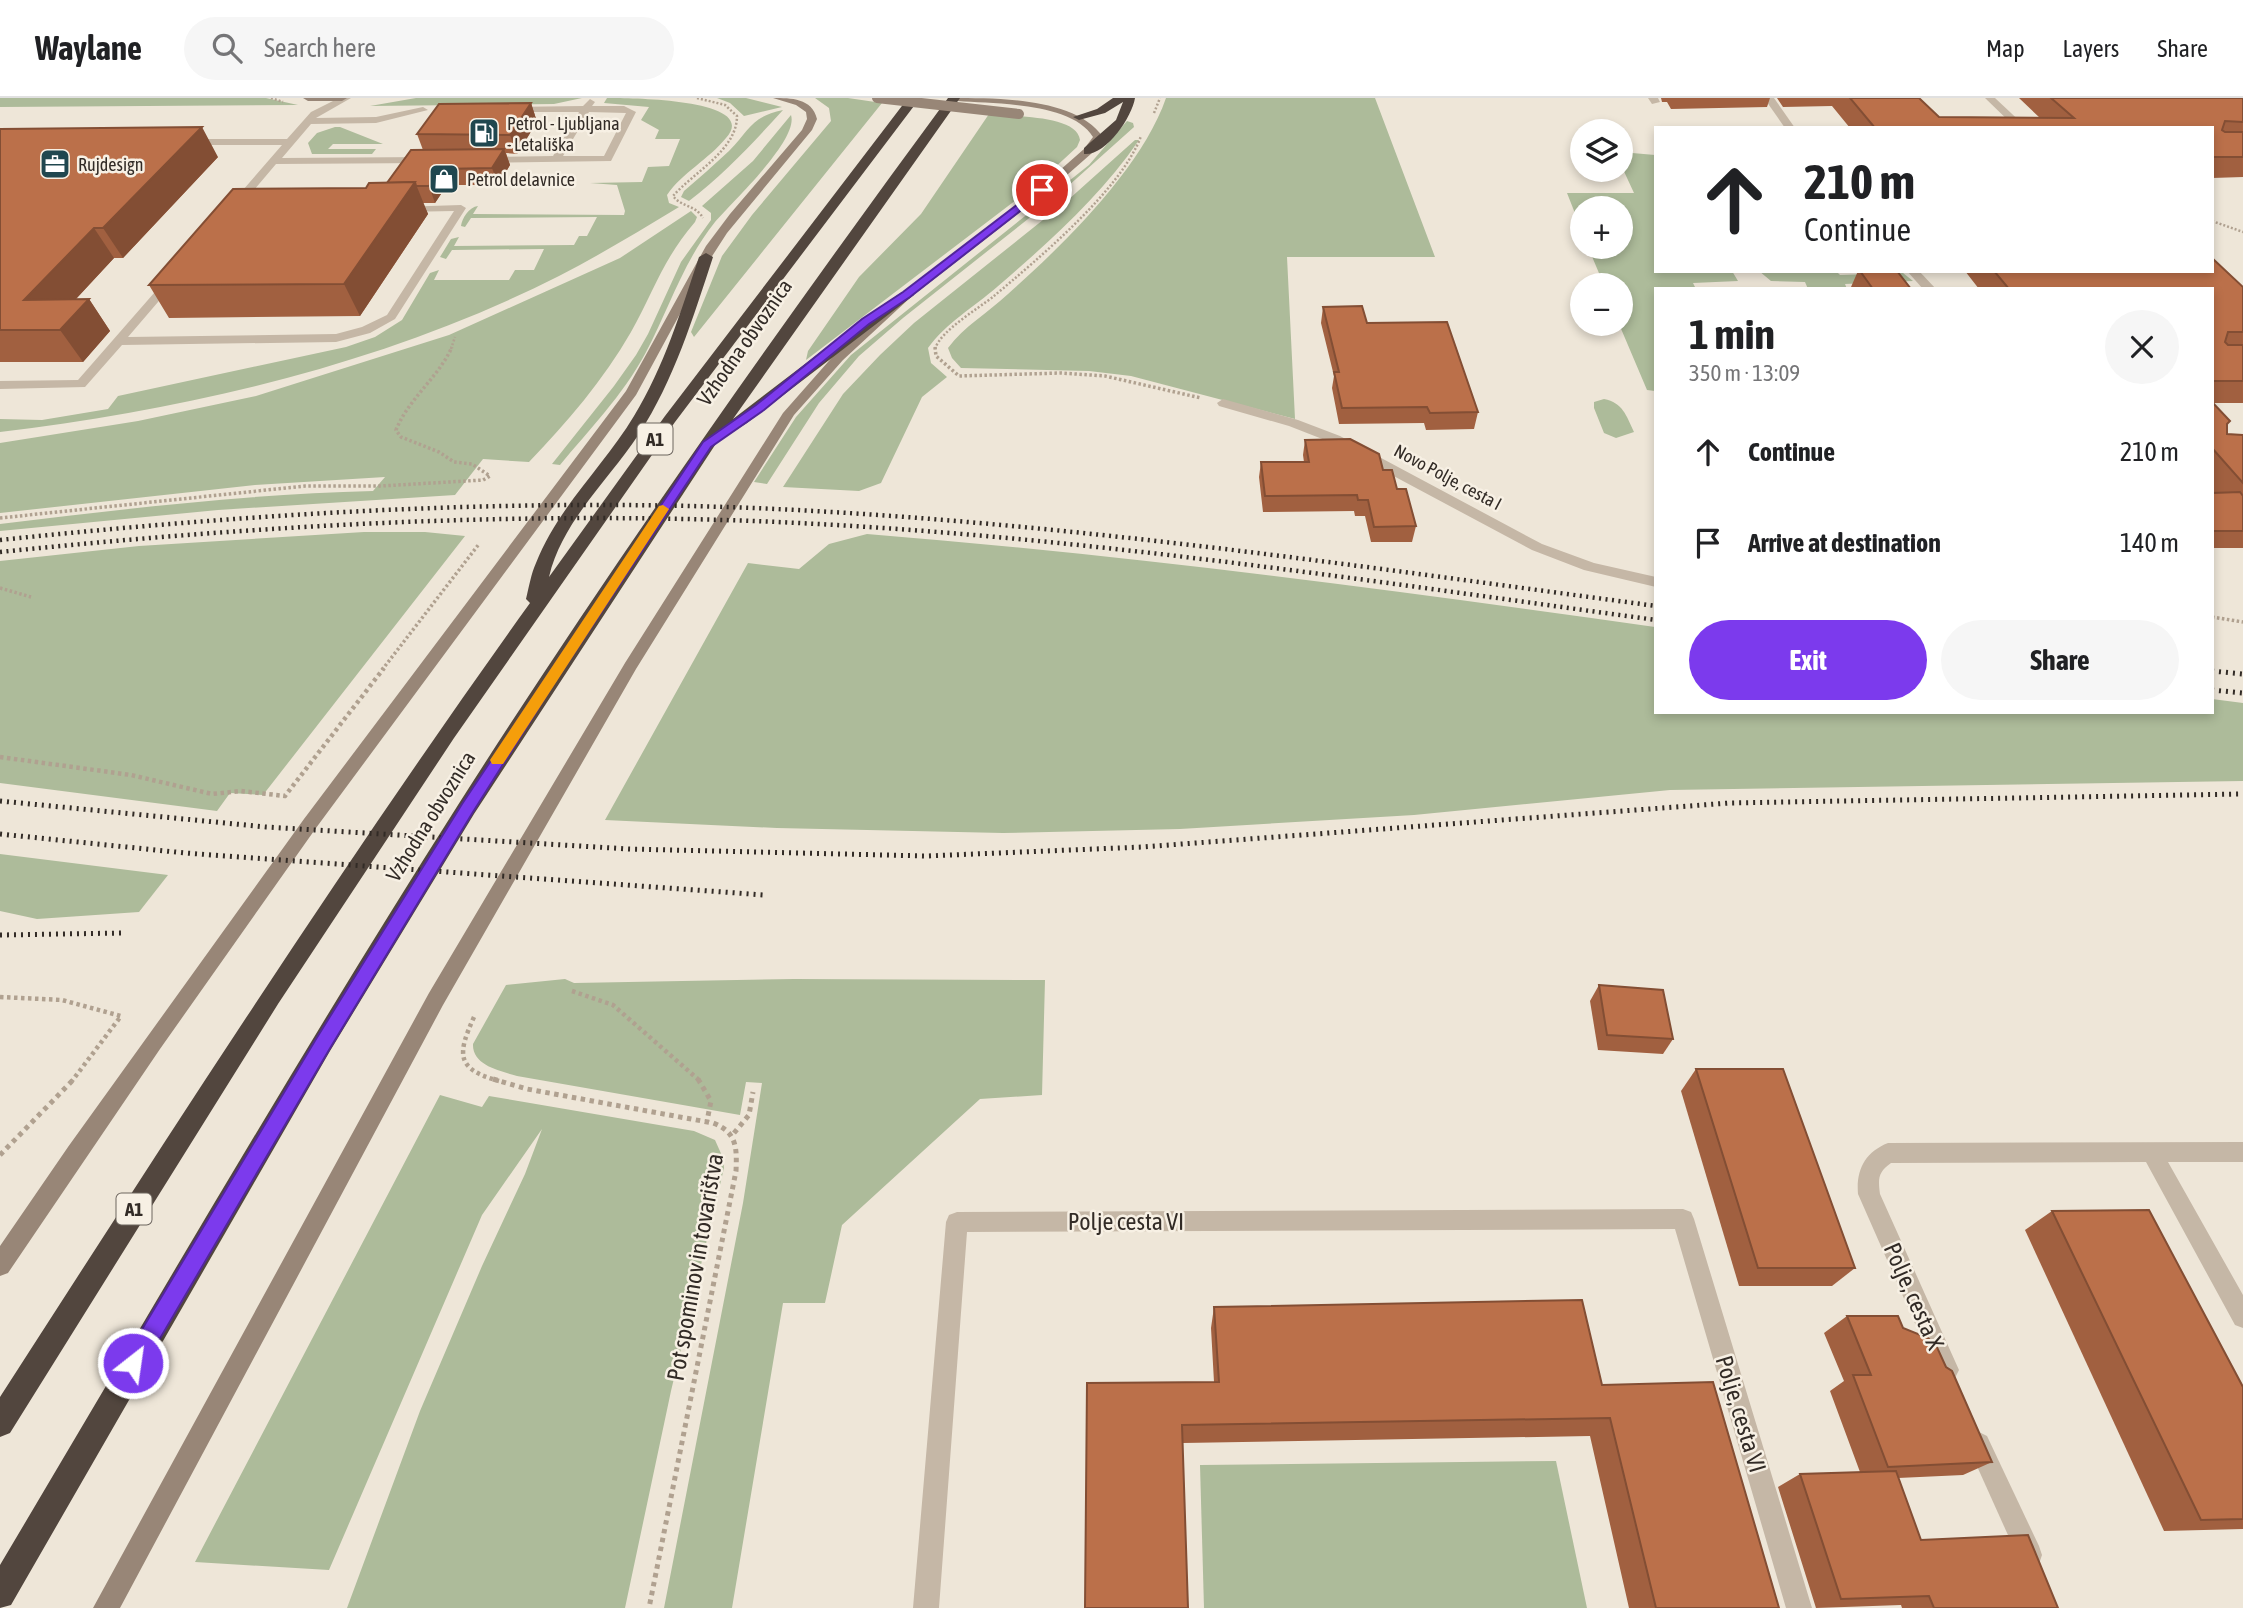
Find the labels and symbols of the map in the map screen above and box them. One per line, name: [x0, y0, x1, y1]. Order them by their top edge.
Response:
place label: Petrol - Ljubljana - Letališka: [507, 113, 620, 155]
fuel station icon: Petrol - Ljubljana - Letališka: [467, 116, 501, 150]
office icon: Rujdesign: [38, 147, 72, 181]
place label: Rujdesign: [78, 154, 144, 175]
pin: [1012, 160, 1072, 220]
shop icon: Petrol delavnice: [427, 162, 461, 196]
place label: Petrol delavnice: [467, 169, 575, 190]
street label: Vzhodna obvoznica: [692, 274, 796, 410]
road number: A1: [638, 424, 672, 454]
street label: Novo Polje, cesta I: [1391, 440, 1505, 514]
street label: Vzhodna obvoznica: [380, 747, 480, 885]
street label: Pot spominov in tovarištva: [662, 1151, 728, 1383]
road number: A1: [116, 1194, 152, 1224]
street label: Polje cesta VI: [1068, 1208, 1184, 1235]
street label: Polje, cesta X: [1879, 1239, 1950, 1354]
position arrow: [96, 1326, 170, 1400]
street label: Polje, cesta VI: [1710, 1352, 1772, 1476]

